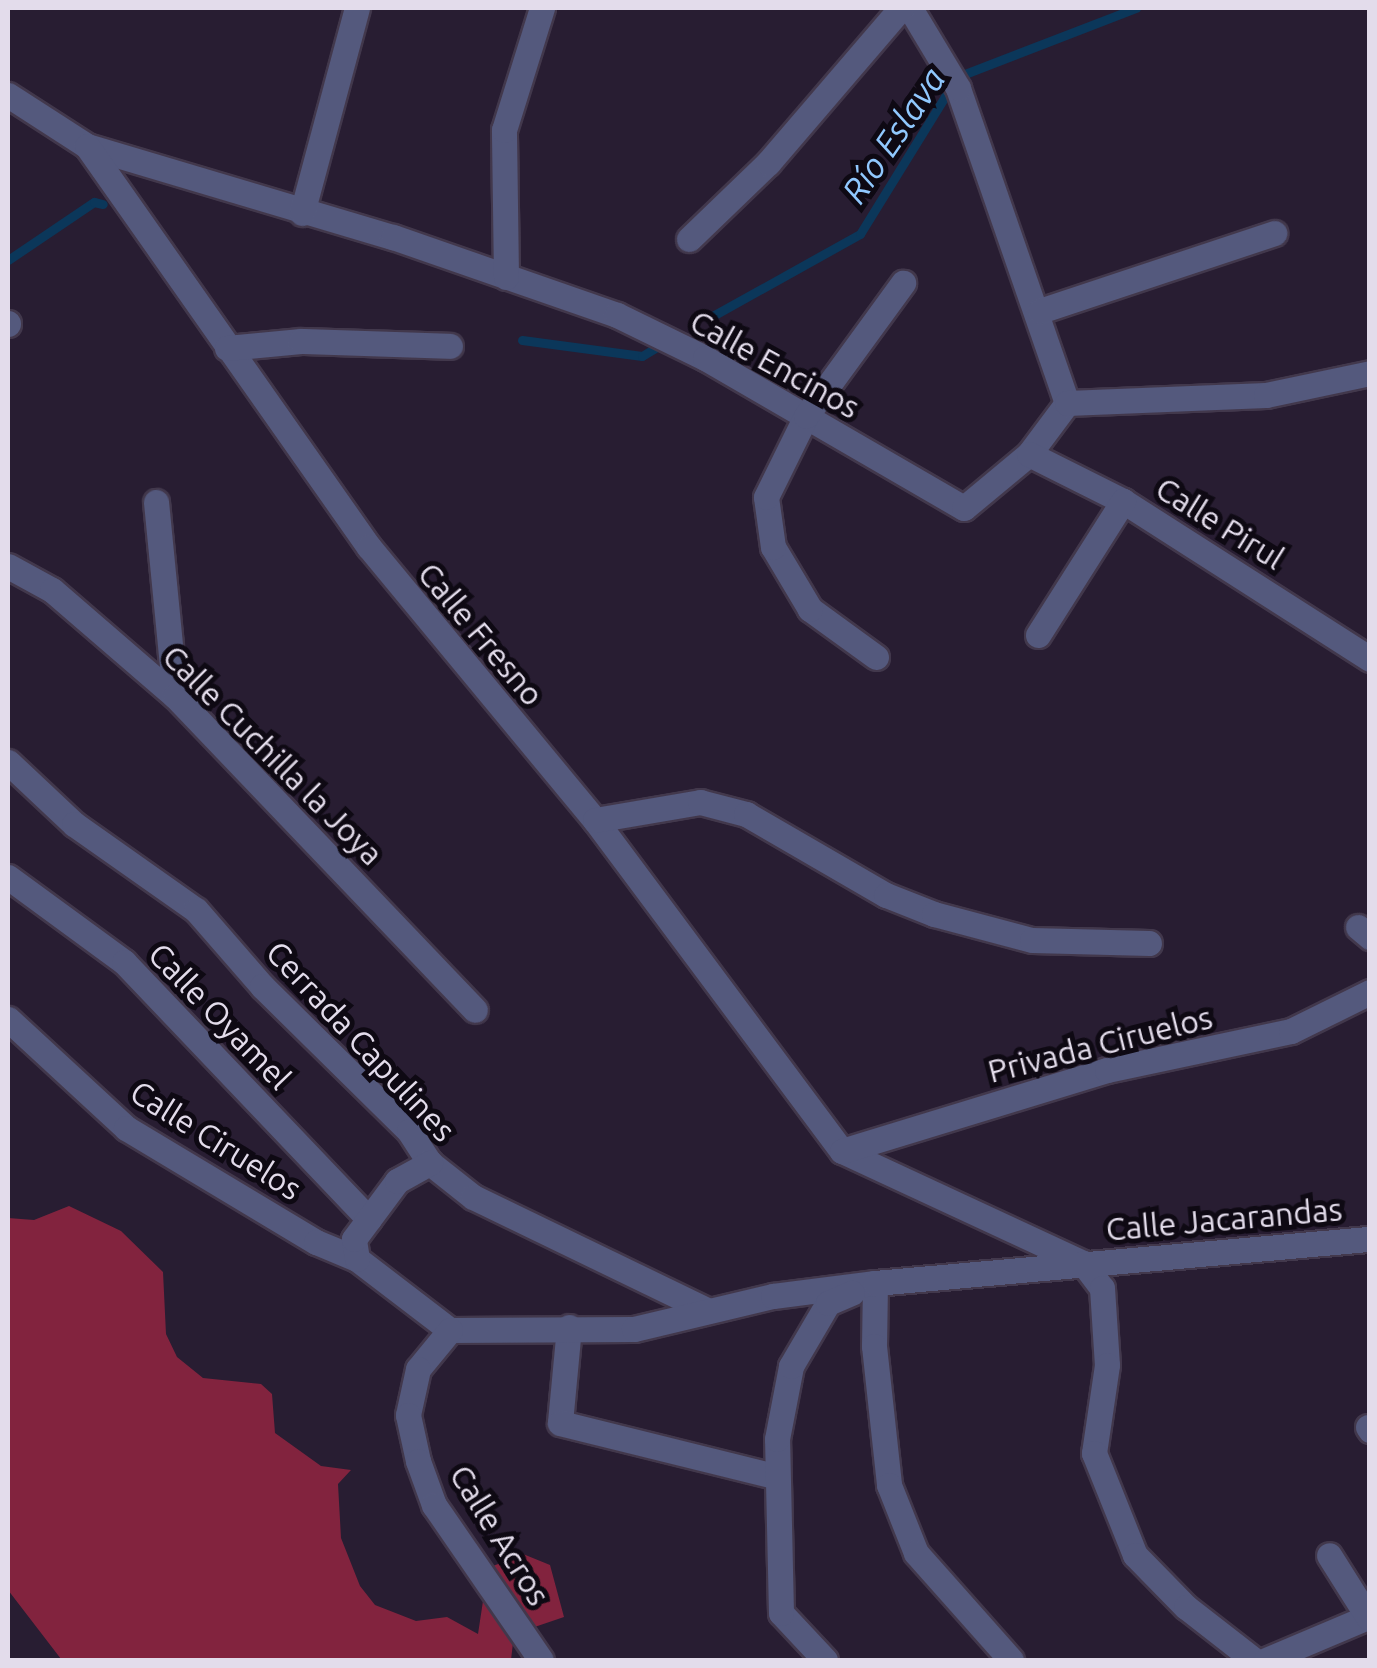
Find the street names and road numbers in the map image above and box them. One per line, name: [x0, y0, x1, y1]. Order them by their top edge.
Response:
street label: Calle Encinos: [684, 302, 866, 426]
street label: Calle Pirul: [1149, 469, 1291, 577]
street label: Calle Fresno: [410, 555, 552, 713]
street label: Calle Cuchilla la Joya: [155, 637, 391, 873]
street label: Cerrada Capulines: [258, 933, 464, 1149]
street label: Calle Oyamel: [141, 935, 299, 1097]
street label: Privada Ciruelos: [984, 998, 1216, 1090]
street label: Calle Ciruelos: [123, 1072, 309, 1208]
street label: Calle Jacarandas: [1104, 1190, 1344, 1248]
street label: Calle Acros: [442, 1458, 558, 1612]

